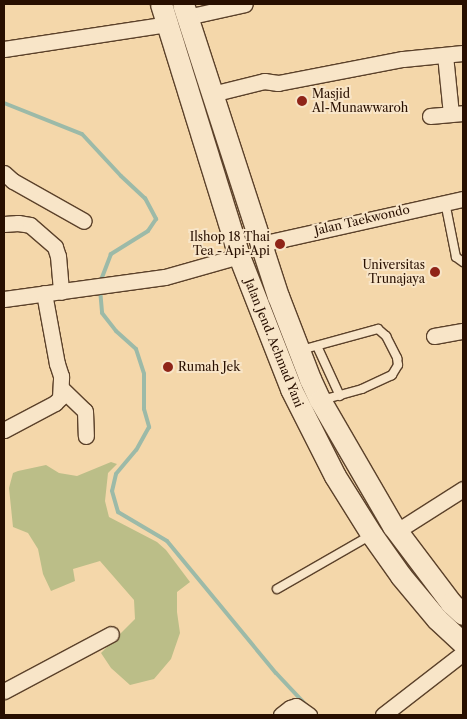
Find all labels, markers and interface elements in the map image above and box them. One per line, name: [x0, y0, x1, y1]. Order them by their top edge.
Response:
place label: Masjid Al-Munawwaroh: [312, 87, 408, 115]
marker: Masjid Al-Munawwaroh: [296, 95, 308, 107]
street label: Jalan Taekwondo: [313, 202, 411, 238]
place label: Ilshop 18 Thai Tea - Api-Api: [189, 230, 270, 258]
marker: Ilshop 18 Thai Tea - Api-Api: [274, 238, 286, 250]
place label: Universitas Trunajaya: [362, 258, 425, 286]
marker: Universitas Trunajaya: [429, 266, 441, 278]
street label: Jalan Jend. Achmad Yani: [241, 276, 307, 410]
place label: Rumah Jek: [178, 360, 240, 374]
marker: Rumah Jek: [162, 361, 174, 373]

